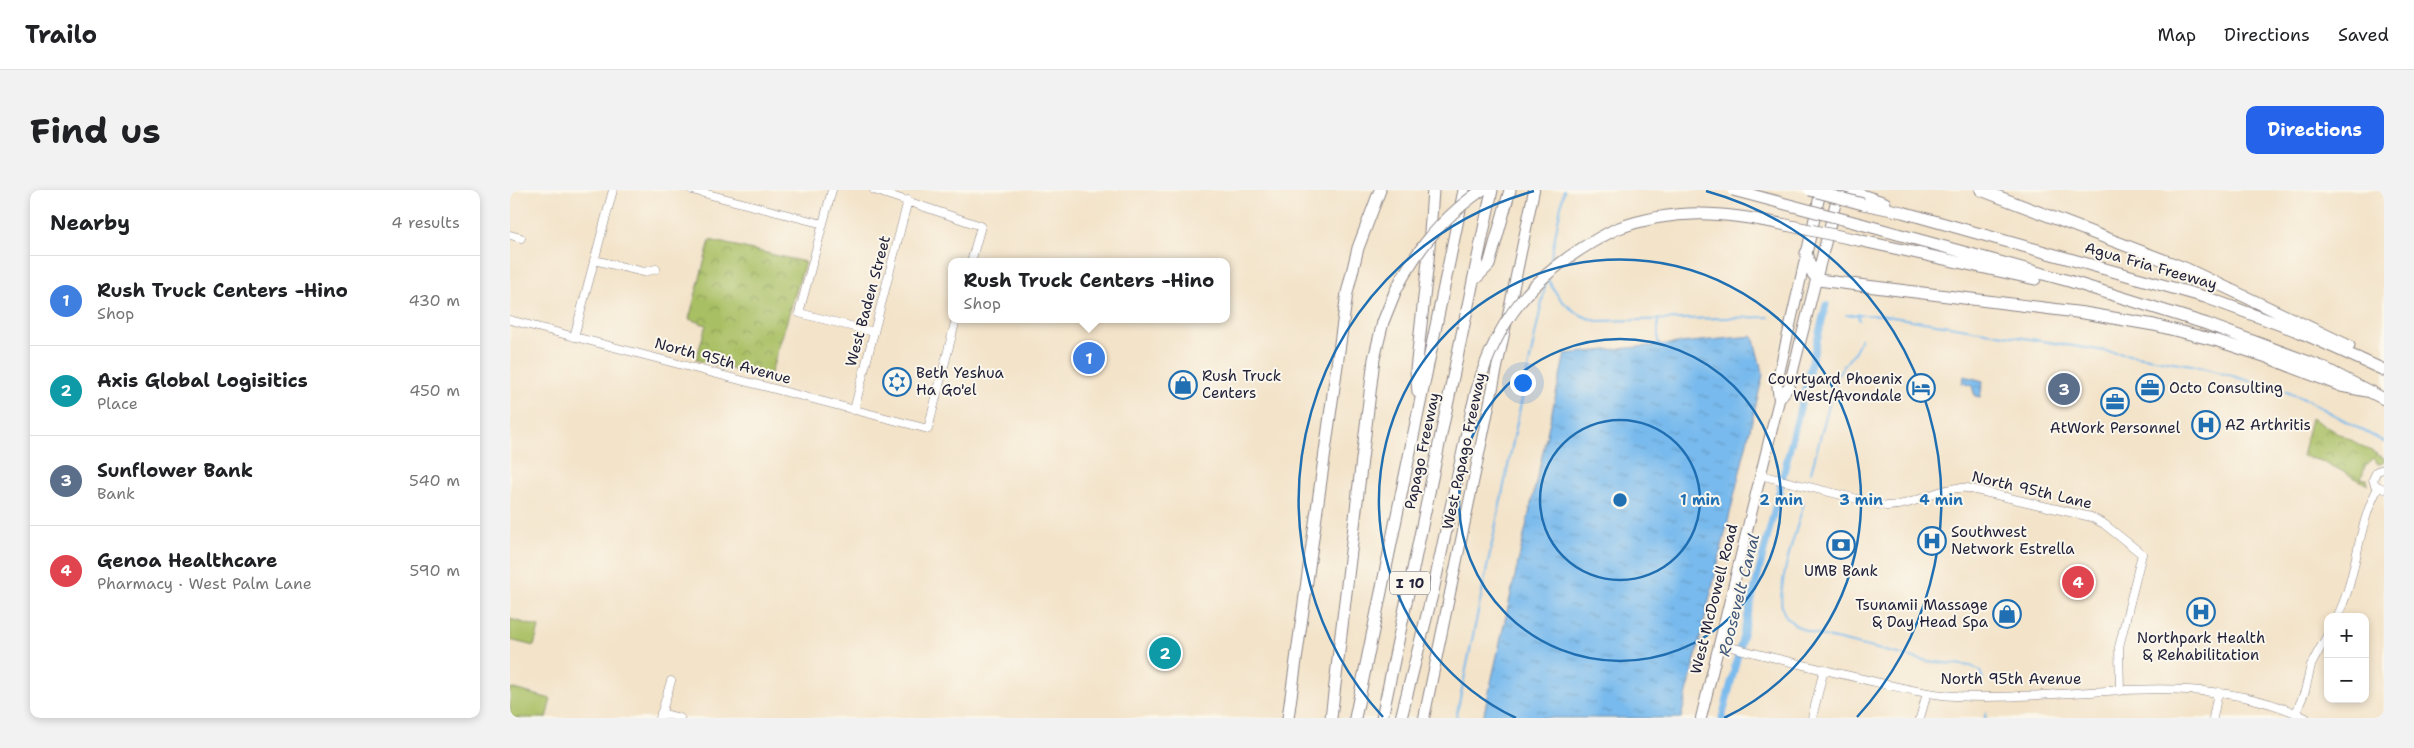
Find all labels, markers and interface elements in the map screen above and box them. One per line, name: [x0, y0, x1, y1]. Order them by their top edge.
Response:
text: Trailo: [25, 19, 97, 51]
text: Map: [2158, 23, 2196, 47]
text: Directions: [2224, 23, 2310, 47]
text: Saved: [2338, 23, 2389, 47]
button: Directions: [2246, 106, 2384, 154]
text: Find us: [30, 107, 161, 154]
text: Nearby: [50, 209, 130, 237]
text: 4 results: [391, 212, 460, 233]
street label: West Baden Street: [841, 233, 895, 369]
street label: Agua Fria Freeway: [2082, 238, 2220, 294]
popup: [948, 258, 1230, 323]
text: Rush Truck Centers -Hino: [964, 268, 1214, 293]
text: Rush Truck Centers -Hino: [97, 278, 348, 303]
text: 1: [62, 290, 70, 311]
text: 430 m: [409, 290, 460, 311]
text: Shop: [964, 293, 1001, 314]
text: Shop: [97, 303, 134, 324]
street label: North 95th Avenue: [652, 333, 794, 389]
pin: 1: [1073, 339, 1105, 377]
place label: Beth Yeshua Ha Go'el: [916, 363, 1004, 400]
place label: Rush Truck Centers: [1202, 366, 1281, 403]
synagogue icon: Beth Yeshua Ha Go'el: [882, 367, 912, 397]
text: Axis Global Logisitics: [97, 368, 308, 393]
place label: Courtyard Phoenix West/Avondale: [1768, 369, 1902, 406]
shop icon: Rush Truck Centers: [1168, 370, 1198, 400]
your location: [1510, 370, 1536, 396]
pin: 3: [2048, 370, 2080, 408]
street label: West Papago Freeway: [1438, 371, 1490, 531]
hotel icon: Courtyard Phoenix West/Avondale: [1906, 373, 1936, 403]
office icon: Octo Consulting: [2135, 373, 2165, 403]
place label: Octo Consulting: [2169, 378, 2283, 398]
text: 2: [60, 380, 72, 401]
text: 450 m: [409, 380, 460, 401]
office icon: AtWork Personnel: [2100, 387, 2130, 417]
street label: Papago Freeway: [1400, 391, 1444, 511]
text: Place: [97, 393, 138, 414]
hospital icon: AZ Arthritis: [2191, 410, 2221, 440]
place label: AZ Arthritis: [2225, 415, 2311, 435]
place label: AtWork Personnel: [2050, 418, 2181, 438]
text: Sunflower Bank: [97, 458, 253, 483]
street label: North 95th Lane: [1970, 466, 2094, 514]
text: 3: [60, 470, 72, 491]
text: 540 m: [409, 470, 460, 491]
text: Bank: [97, 483, 135, 504]
text: 1 min: [1680, 490, 1720, 510]
text: 2 min: [1759, 490, 1803, 510]
text: 3 min: [1839, 490, 1883, 510]
text: 4 min: [1919, 490, 1963, 510]
centre of rings: [1611, 491, 1629, 509]
street label: West McDowell Road: [1686, 521, 1742, 676]
place label: Southwest Network Estrella: [1951, 522, 2075, 559]
hospital icon: Southwest Network Estrella: [1917, 526, 1947, 556]
bank icon: UMB Bank: [1826, 530, 1856, 560]
water label: Roosevelt Canal: [1714, 531, 1764, 659]
text: Genoa Healthcare: [97, 548, 277, 573]
text: 4: [60, 560, 72, 581]
text: 590 m: [410, 560, 460, 581]
place label: UMB Bank: [1804, 561, 1878, 581]
pin: 4: [2062, 563, 2094, 601]
road number: I 10: [1390, 572, 1430, 594]
text: Pharmacy · West Palm Lane: [97, 573, 312, 594]
place label: Tsunamii Massage & Day Head Spa: [1855, 595, 1989, 632]
hospital icon: Northpark Health & Rehabilitation: [2186, 597, 2216, 627]
shop icon: Tsunamii Massage & Day Head Spa: [1992, 599, 2022, 629]
map controls: [2324, 613, 2369, 703]
button: +: [2324, 613, 2369, 658]
place label: Northpark Health & Rehabilitation: [2137, 628, 2265, 665]
pin: 2: [1149, 634, 1181, 672]
button: −: [2324, 658, 2369, 703]
street label: North 95th Avenue: [1941, 669, 2081, 689]

